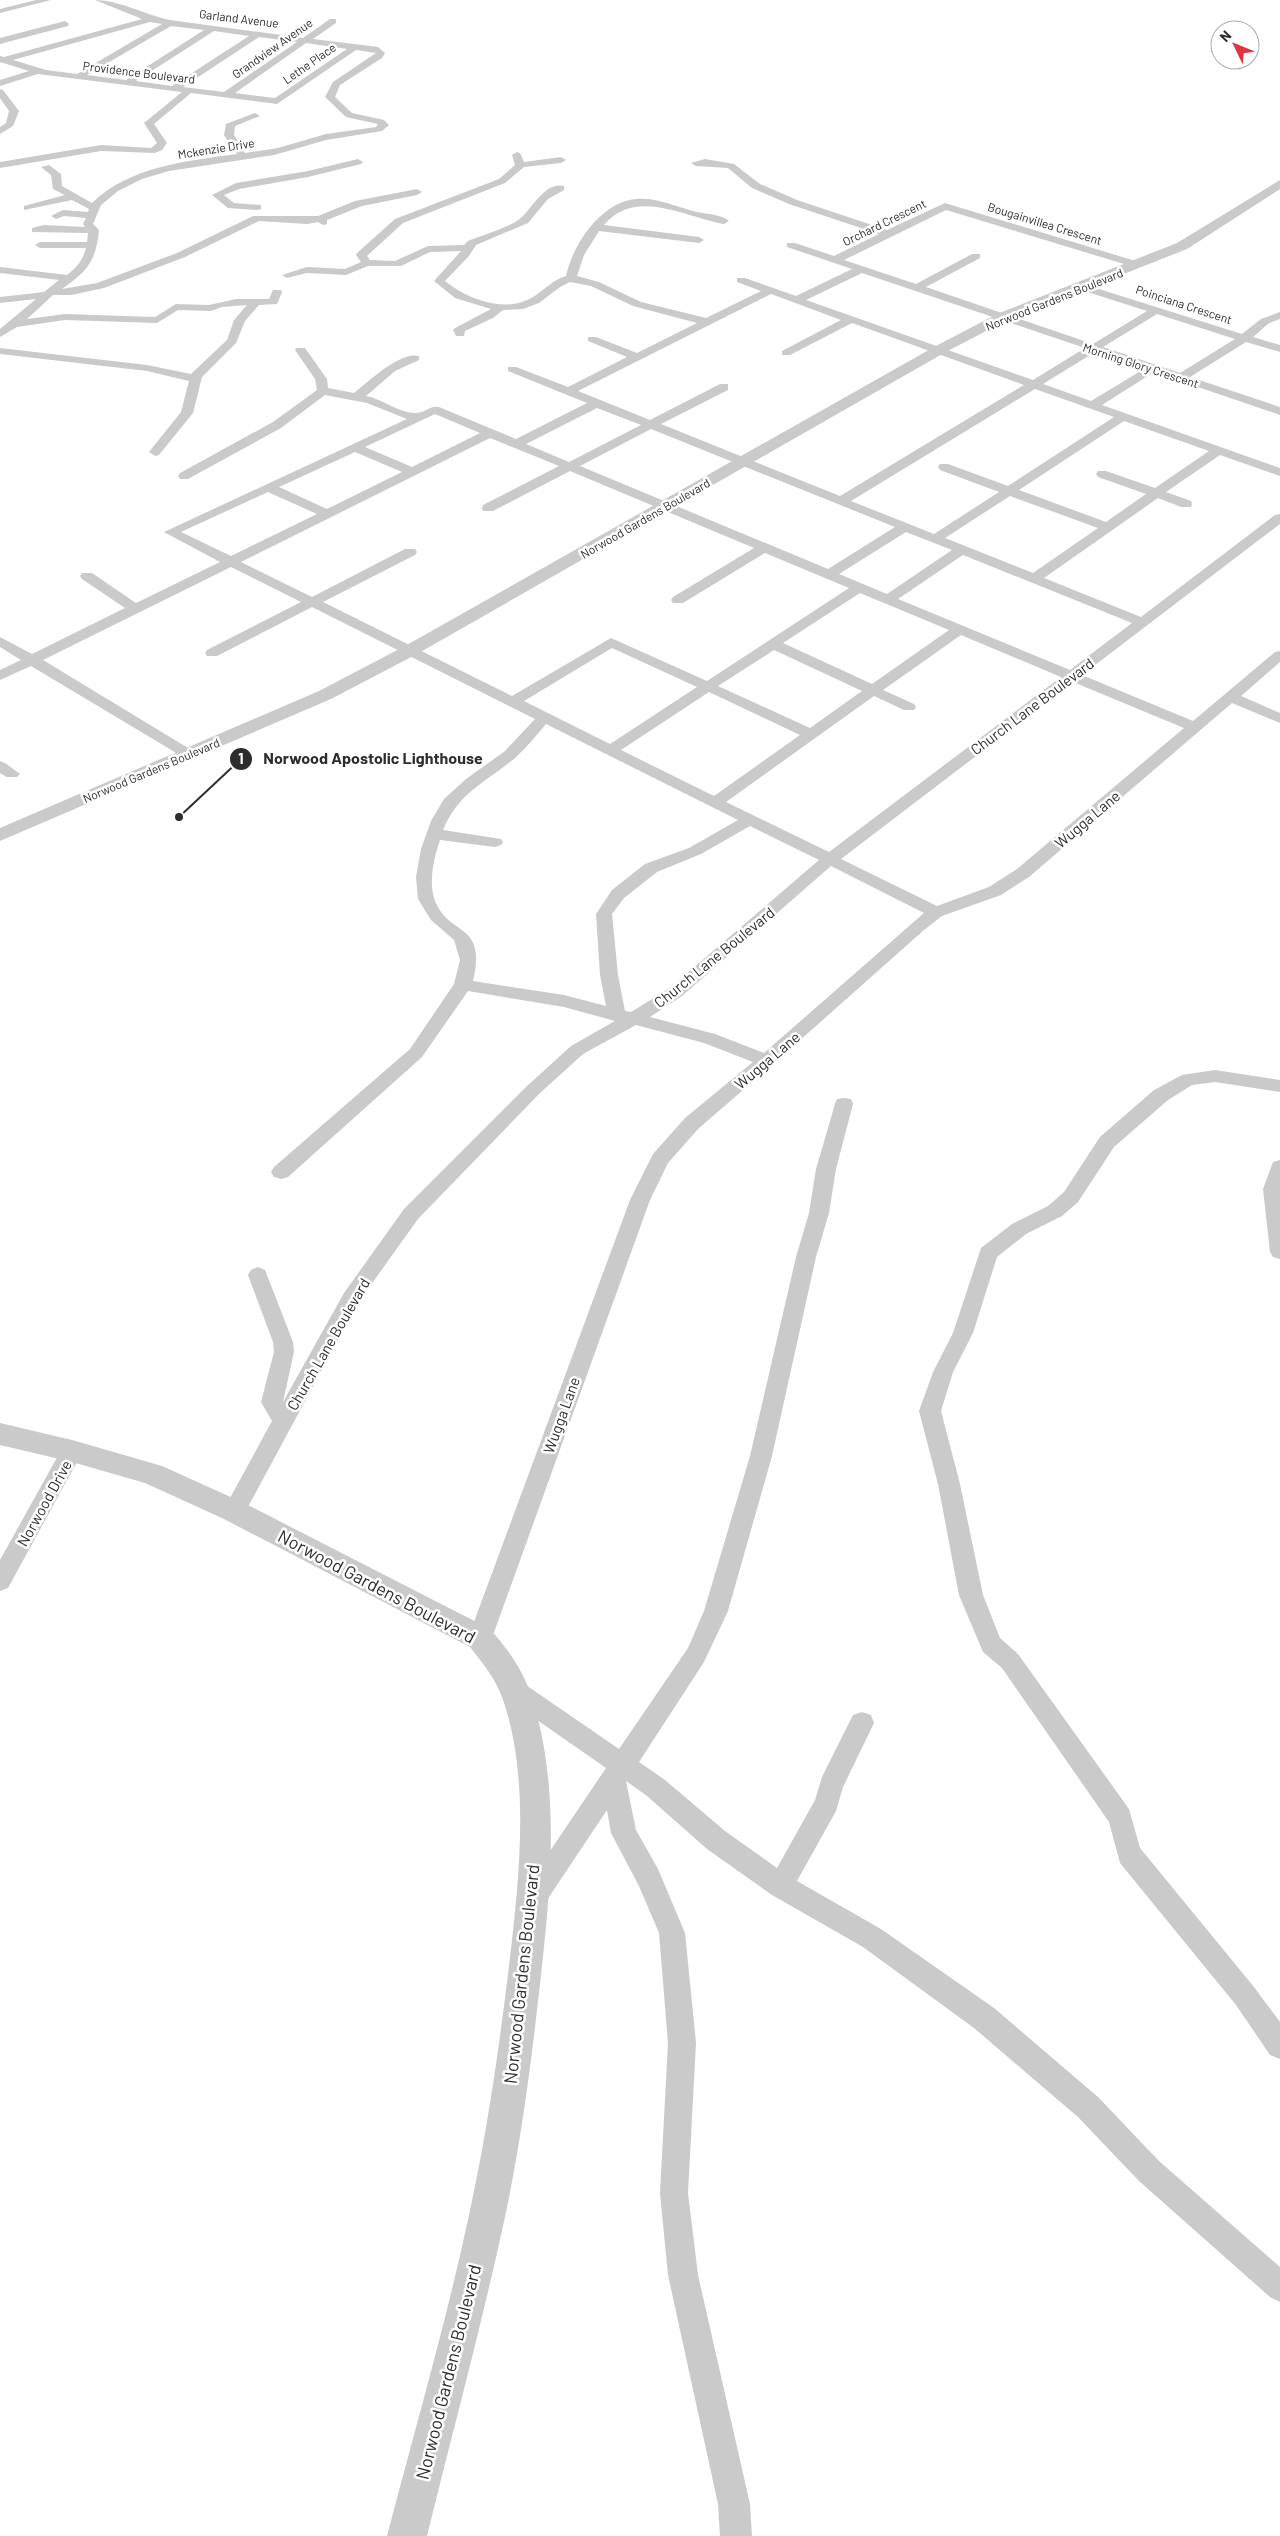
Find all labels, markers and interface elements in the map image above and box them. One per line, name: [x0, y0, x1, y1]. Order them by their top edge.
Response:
street label: Garland Avenue: [198, 6, 280, 30]
street label: Grandview Avenue: [229, 15, 315, 81]
north arrow: [1210, 20, 1260, 70]
text: N: [1216, 27, 1235, 45]
street label: Lethe Place: [280, 40, 338, 86]
street label: Providence Boulevard: [82, 58, 196, 86]
street label: Mckenzie Drive: [177, 135, 255, 161]
street label: Orchard Crescent: [840, 196, 928, 248]
street label: Bougainvillea Crescent: [986, 199, 1104, 247]
street label: Norwood Gardens Boulevard: [983, 265, 1125, 333]
street label: Poinciana Crescent: [1134, 282, 1234, 326]
street label: Morning Glory Crescent: [1081, 340, 1201, 390]
street label: Norwood Gardens Boulevard: [578, 475, 712, 561]
street label: Church Lane Boulevard: [967, 654, 1097, 758]
street label: Norwood Gardens Boulevard: [81, 735, 221, 805]
callout: Norwood Apostolic Lighthouse: [228, 743, 493, 774]
text: Norwood Apostolic Lighthouse: [263, 748, 483, 767]
text: 1: [238, 749, 244, 767]
street label: Wugga Lane: [1051, 786, 1123, 852]
street label: Church Lane Boulevard: [650, 903, 778, 1011]
street label: Wugga Lane: [731, 1027, 803, 1093]
street label: Church Lane Boulevard: [283, 1275, 373, 1413]
street label: Wugga Lane: [539, 1374, 583, 1456]
street label: Norwood Drive: [13, 1457, 75, 1549]
street label: Norwood Gardens Boulevard: [274, 1524, 480, 1648]
street label: Norwood Gardens Boulevard: [499, 1863, 543, 2085]
street label: Norwood Gardens Boulevard: [411, 2262, 485, 2482]

